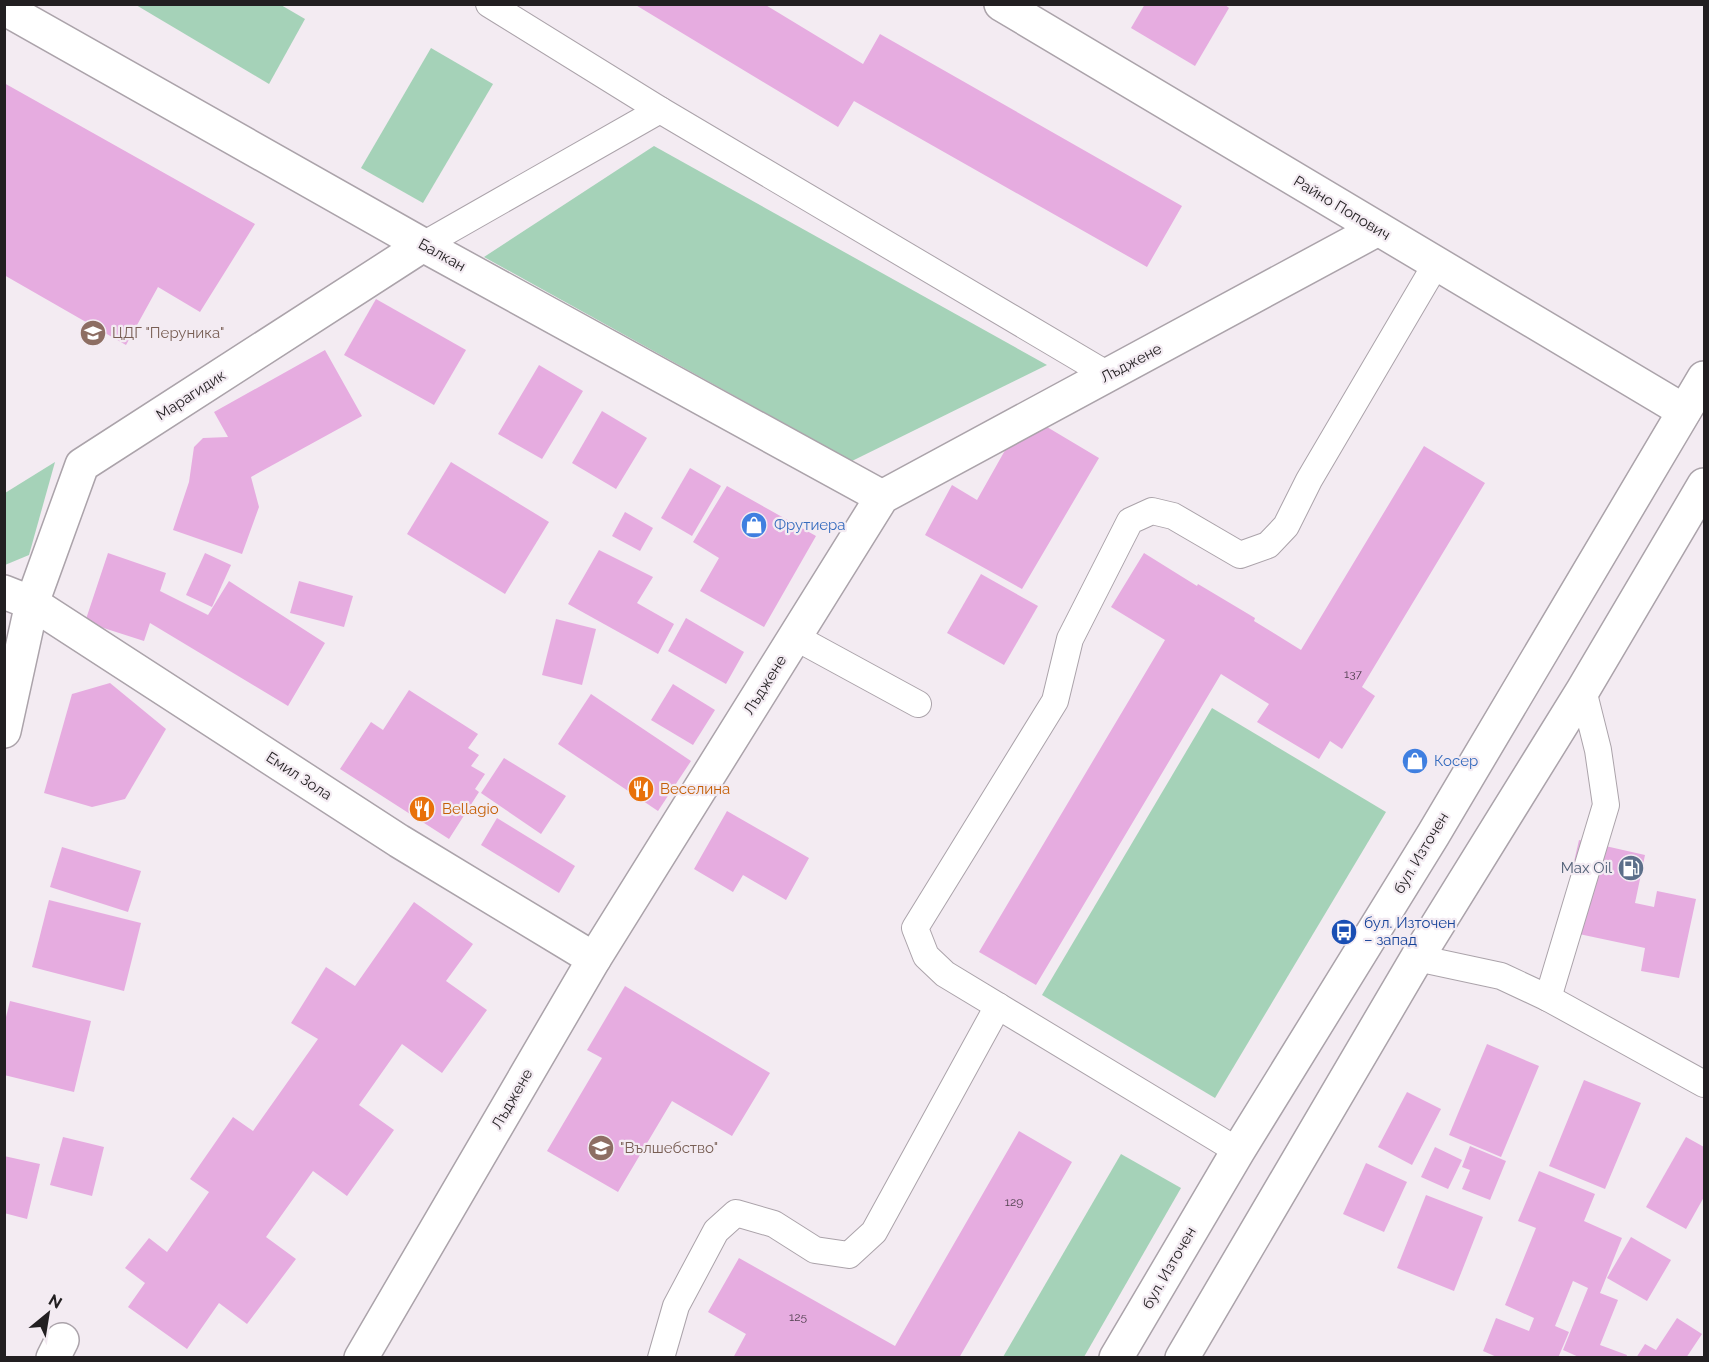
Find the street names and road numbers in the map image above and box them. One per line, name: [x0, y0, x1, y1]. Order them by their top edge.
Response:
street label: Райно Попович: [1290, 172, 1394, 244]
street label: Балкан: [415, 235, 469, 275]
street label: Лъджене: [1097, 339, 1165, 387]
street label: Марагидик: [153, 366, 229, 424]
street label: Лъджене: [740, 652, 790, 718]
street label: Емил Зола: [263, 748, 335, 804]
street label: бул. Източен: [1390, 809, 1452, 897]
street label: Лъджене: [488, 1065, 537, 1132]
street label: бул. Източен: [1138, 1224, 1200, 1312]

